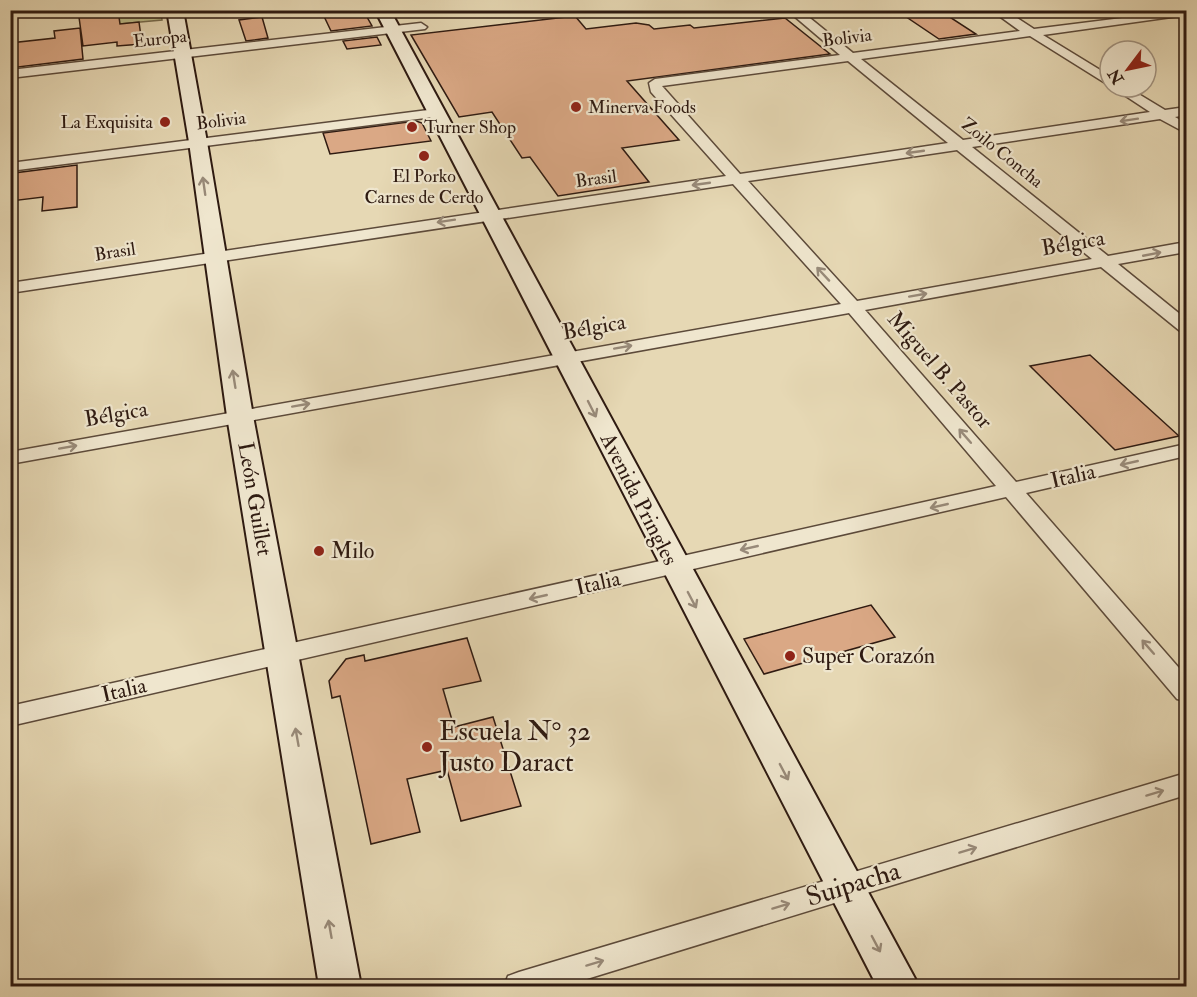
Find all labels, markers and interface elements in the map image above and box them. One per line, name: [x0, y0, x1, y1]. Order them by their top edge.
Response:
street label: Bolivia: [821, 23, 874, 52]
street label: Europa: [132, 25, 189, 53]
north arrow: [1098, 39, 1158, 99]
text: N: [1103, 64, 1129, 89]
place label: Minerva Foods: [588, 96, 696, 119]
marker: Minerva Foods: [569, 100, 583, 114]
street label: Bolivia: [195, 106, 248, 135]
place label: La Exquisita: [60, 111, 154, 134]
street label: Zoilo Concha: [956, 113, 1048, 193]
one-way arrow: [1119, 114, 1139, 125]
marker: La Exquisita: [158, 115, 172, 129]
place label: Turner Shop: [424, 116, 516, 139]
marker: Turner Shop: [405, 120, 419, 134]
one-way arrow: [906, 146, 925, 157]
marker: El Porko Carnes de Cerdo: [417, 149, 431, 163]
place label: El Porko Carnes de Cerdo: [365, 165, 484, 209]
street label: Brasil: [574, 165, 618, 193]
one-way arrow: [198, 177, 209, 197]
one-way arrow: [692, 178, 712, 189]
one-way arrow: [437, 215, 457, 226]
street label: Bélgica: [1039, 224, 1108, 262]
street label: Brasil: [93, 237, 138, 267]
one-way arrow: [1141, 248, 1161, 259]
one-way arrow: [816, 267, 830, 282]
one-way arrow: [908, 289, 928, 300]
street label: Miguel B. Pastor: [881, 305, 999, 435]
street label: Bélgica: [560, 308, 629, 346]
one-way arrow: [613, 341, 632, 352]
one-way arrow: [228, 370, 239, 390]
street label: Bélgica: [82, 395, 151, 433]
one-way arrow: [291, 399, 311, 410]
one-way arrow: [587, 399, 598, 417]
street label: Avenida Pringles: [593, 427, 684, 570]
one-way arrow: [959, 429, 973, 445]
street label: León Guillet: [231, 440, 279, 558]
one-way arrow: [58, 442, 77, 453]
street label: Italia: [1048, 457, 1099, 495]
one-way arrow: [1120, 458, 1140, 469]
one-way arrow: [930, 500, 949, 512]
place label: Milo: [331, 537, 374, 565]
one-way arrow: [740, 543, 759, 555]
marker: Milo: [312, 544, 326, 558]
street label: Italia: [573, 564, 624, 602]
one-way arrow: [529, 591, 548, 603]
one-way arrow: [687, 591, 698, 609]
one-way arrow: [1141, 640, 1155, 655]
place label: Super Corazón: [802, 642, 935, 671]
marker: Super Corazón: [783, 649, 797, 663]
street label: Italia: [99, 671, 150, 709]
place label: Escuela N° 32 Justo Daract: [438, 715, 591, 779]
one-way arrow: [291, 727, 302, 747]
marker: Escuela N° 32 Justo Daract: [420, 740, 434, 754]
one-way arrow: [778, 763, 790, 780]
one-way arrow: [1145, 787, 1164, 798]
one-way arrow: [958, 844, 977, 855]
street label: Suipacha: [802, 854, 905, 915]
one-way arrow: [771, 900, 790, 911]
one-way arrow: [324, 919, 335, 939]
one-way arrow: [871, 935, 882, 953]
one-way arrow: [585, 957, 604, 968]

